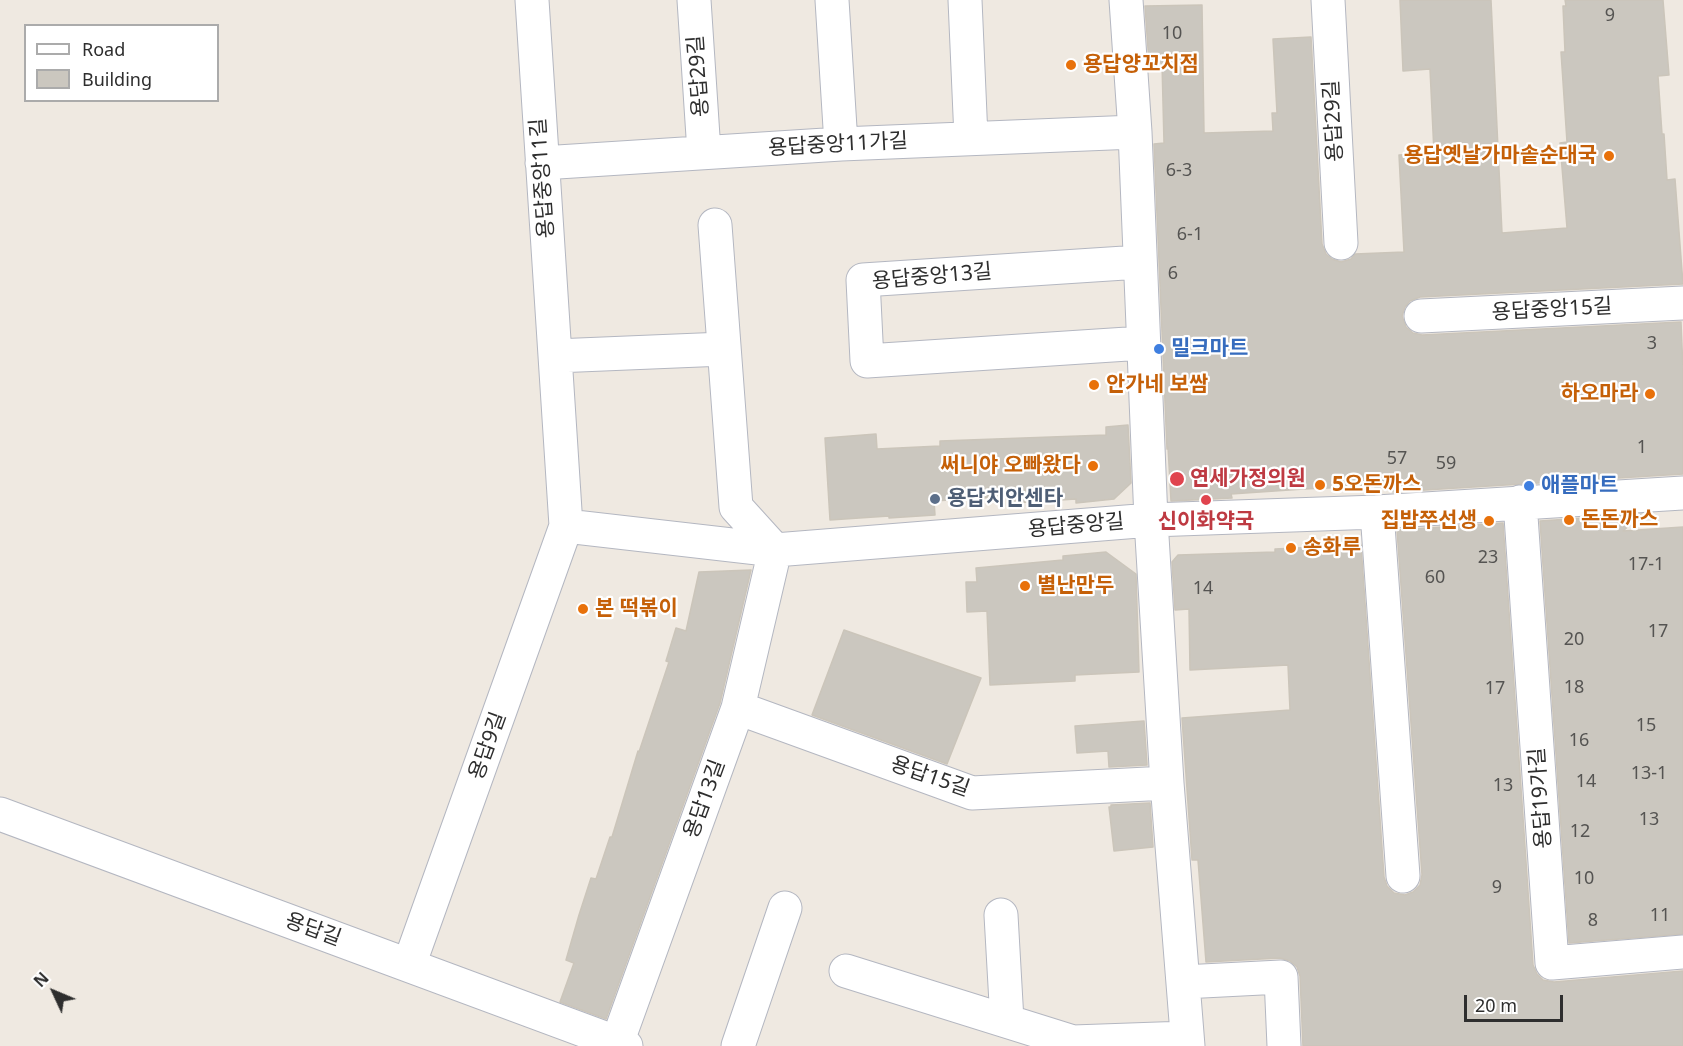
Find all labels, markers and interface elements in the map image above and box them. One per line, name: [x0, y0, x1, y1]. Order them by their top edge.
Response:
house number: 9: [1605, 5, 1615, 27]
house number: 10: [1162, 23, 1182, 45]
legend: [24, 24, 219, 102]
street label: 용답29길: [684, 34, 714, 118]
text: Road: [82, 37, 125, 61]
place label: 용답양꼬치점: [1083, 52, 1199, 78]
marker: 용답양꼬치점: [1064, 58, 1078, 72]
text: Building: [82, 67, 152, 91]
street label: 용답29길: [1319, 79, 1349, 163]
street label: 용답중앙11길: [526, 117, 560, 239]
street label: 용답중앙11가길: [767, 129, 909, 161]
place label: 용답옛날가마솥순대국: [1404, 143, 1597, 169]
marker: 용답옛날가마솥순대국: [1602, 149, 1616, 163]
house number: 6-3: [1166, 160, 1192, 182]
house number: 6-1: [1177, 224, 1203, 246]
street label: 용답중앙13길: [871, 259, 993, 295]
house number: 6: [1168, 263, 1178, 285]
street label: 용답중앙15길: [1491, 294, 1613, 326]
house number: 3: [1647, 333, 1657, 355]
place label: 밀크마트: [1171, 336, 1248, 362]
marker: 밀크마트: [1152, 342, 1166, 356]
place label: 안가네 보쌈: [1106, 372, 1208, 398]
marker: 안가네 보쌈: [1087, 378, 1101, 392]
place label: 하오마라: [1561, 381, 1638, 407]
marker: 하오마라: [1643, 387, 1657, 401]
house number: 1: [1637, 437, 1647, 459]
house number: 57: [1387, 448, 1407, 470]
place label: 써니야 오빠왔다: [940, 453, 1081, 479]
house number: 59: [1436, 453, 1456, 475]
marker: 써니야 오빠왔다: [1086, 459, 1100, 473]
place label: 연세가정의원: [1190, 466, 1306, 492]
marker: 연세가정의원: [1168, 470, 1186, 488]
place label: 5오돈까스: [1332, 472, 1421, 498]
place label: 애플마트: [1541, 473, 1618, 499]
marker: 5오돈까스: [1313, 478, 1327, 492]
marker: 애플마트: [1522, 479, 1536, 493]
place label: 용답치안센타: [947, 486, 1063, 512]
marker: 용답치안센타: [928, 492, 942, 506]
marker: 신이화약국: [1199, 493, 1213, 507]
place label: 돈돈까스: [1581, 507, 1658, 533]
place label: 집밥쭈선생: [1380, 508, 1477, 534]
street label: 용답중앙길: [1027, 509, 1125, 543]
place label: 신이화약국: [1158, 509, 1254, 535]
marker: 돈돈까스: [1562, 513, 1576, 527]
marker: 집밥쭈선생: [1482, 514, 1496, 528]
place label: 송화루: [1303, 535, 1361, 561]
marker: 송화루: [1284, 541, 1298, 555]
house number: 23: [1478, 547, 1498, 569]
house number: 17-1: [1628, 554, 1664, 576]
house number: 60: [1425, 567, 1445, 589]
place label: 별난만두: [1037, 573, 1114, 599]
house number: 14: [1193, 578, 1213, 600]
marker: 별난만두: [1018, 579, 1032, 593]
place label: 본 떡볶이: [595, 596, 678, 622]
marker: 본 떡볶이: [576, 602, 590, 616]
house number: 17: [1648, 621, 1668, 643]
house number: 20: [1564, 629, 1584, 651]
house number: 18: [1564, 677, 1584, 699]
house number: 17: [1485, 678, 1505, 700]
street label: 용답9길: [464, 709, 512, 783]
house number: 15: [1636, 715, 1656, 737]
house number: 16: [1569, 730, 1589, 752]
street label: 용답19가길: [1525, 747, 1557, 849]
street label: 용답15길: [887, 752, 973, 802]
street label: 용답13길: [679, 756, 731, 842]
house number: 13-1: [1631, 763, 1667, 785]
house number: 14: [1576, 771, 1596, 793]
house number: 13: [1493, 775, 1513, 797]
house number: 13: [1639, 809, 1659, 831]
house number: 12: [1570, 821, 1590, 843]
house number: 10: [1574, 868, 1594, 890]
house number: 9: [1492, 877, 1502, 899]
house number: 11: [1650, 905, 1670, 927]
street label: 용답길: [281, 908, 345, 952]
house number: 8: [1588, 910, 1598, 932]
north arrow: [24, 962, 84, 1022]
text: N: [29, 967, 53, 992]
scale bar: [1467, 983, 1566, 1021]
text: 20 m: [1475, 993, 1517, 1017]

